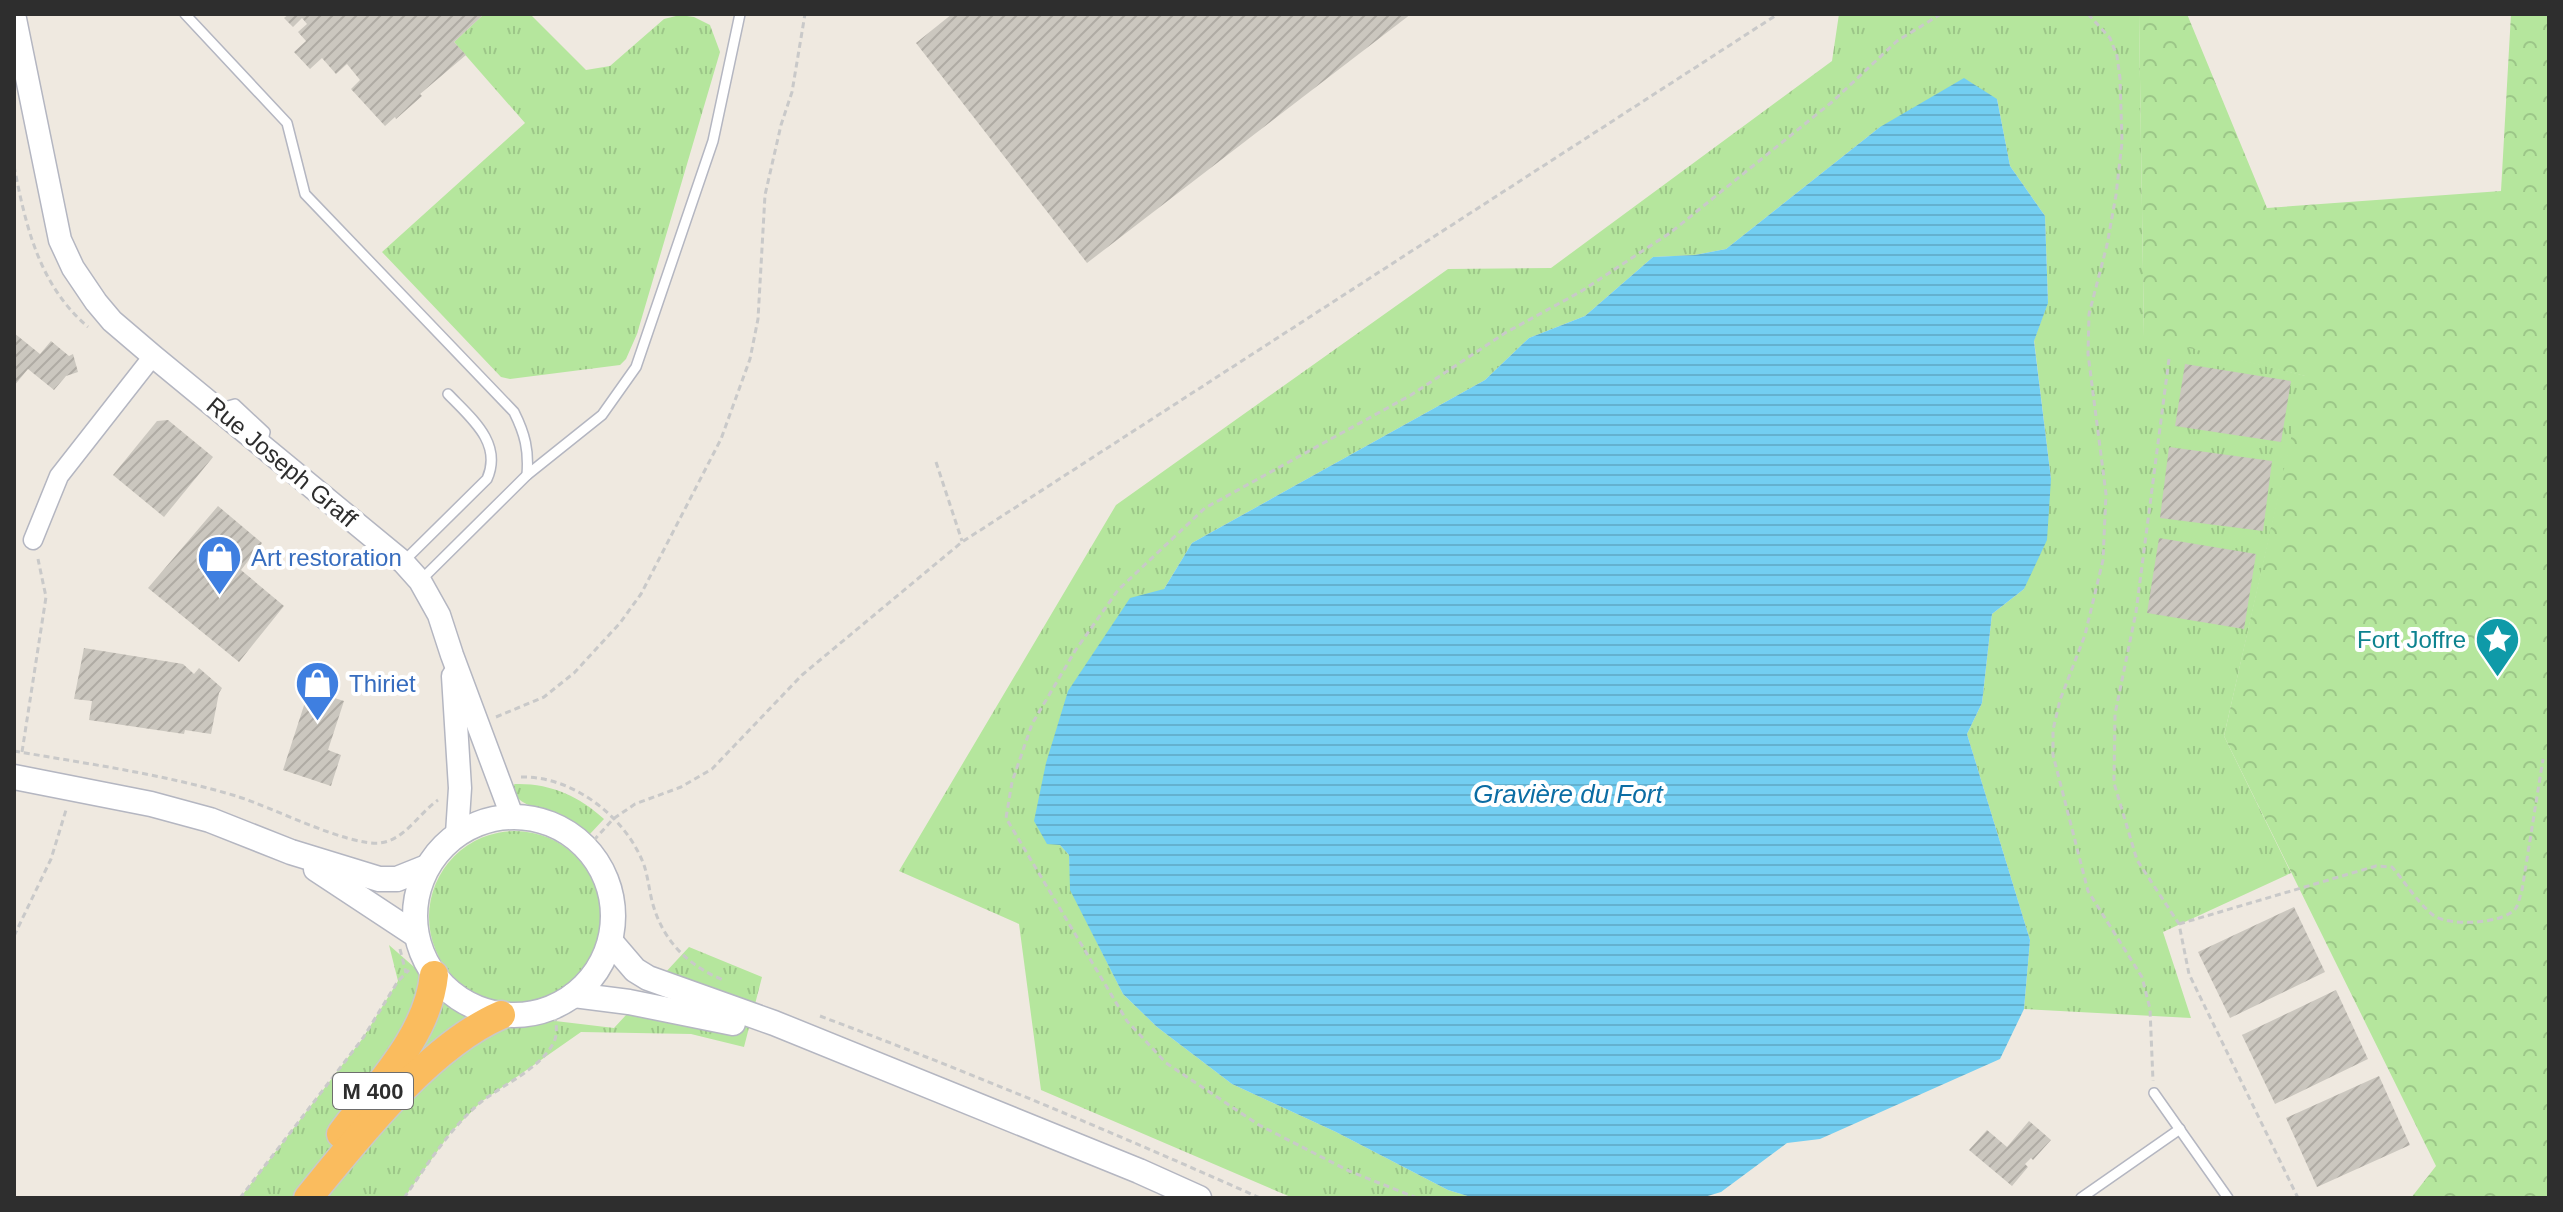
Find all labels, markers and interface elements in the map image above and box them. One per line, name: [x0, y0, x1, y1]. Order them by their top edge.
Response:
street label: Rue Joseph Graff: [201, 391, 363, 533]
shop icon: Art restoration: [196, 533, 244, 596]
place label: Art restoration: [251, 544, 402, 571]
place icon: Fort Joffre: [2473, 615, 2521, 678]
place label: Fort Joffre: [2357, 626, 2466, 653]
shop icon: Thiriet: [294, 659, 342, 722]
place label: Thiriet: [349, 670, 416, 697]
water label: Gravière du Fort: [1473, 779, 1664, 809]
road number: M 400: [333, 1073, 413, 1109]

